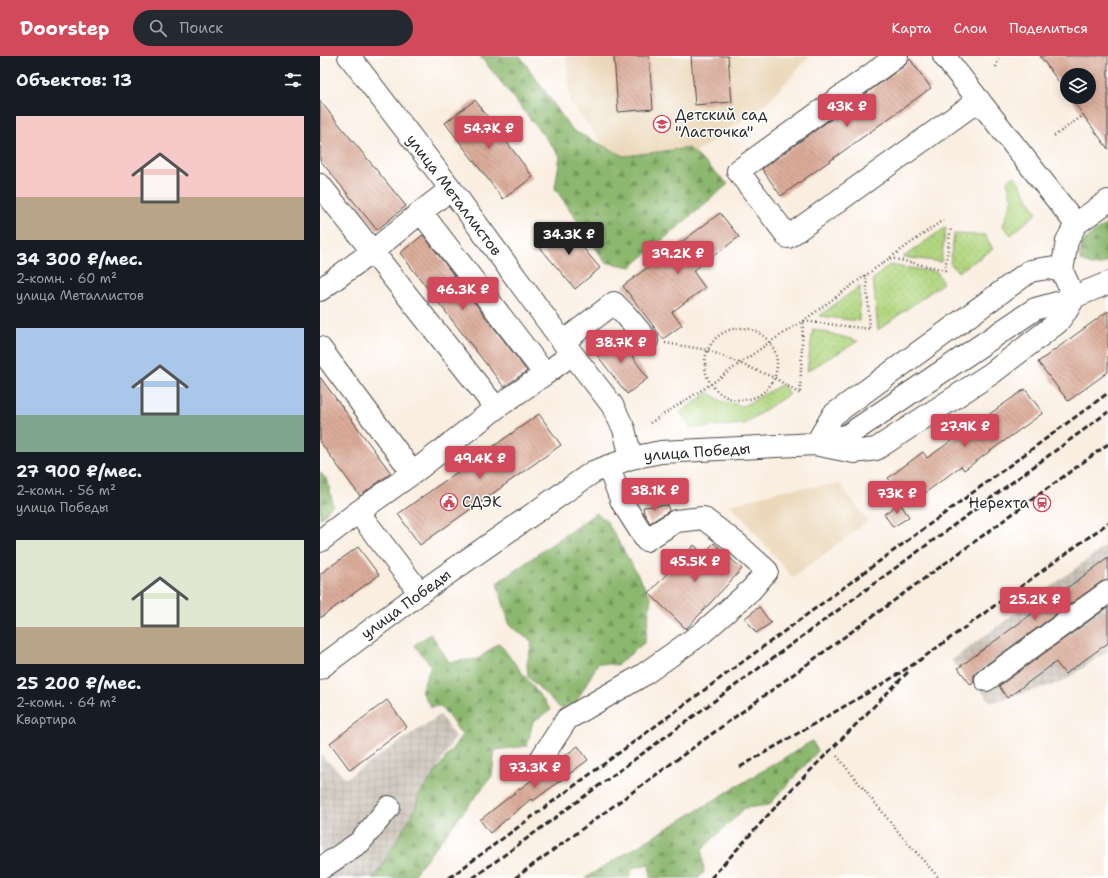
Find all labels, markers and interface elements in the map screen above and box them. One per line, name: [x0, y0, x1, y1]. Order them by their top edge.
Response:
search box: [133, 10, 413, 46]
text: Doorstep: [20, 16, 109, 41]
icon: search: [147, 17, 169, 39]
text: Поиск: [179, 18, 223, 38]
text: Карта: [891, 19, 932, 37]
text: Слои: [954, 19, 987, 37]
text: Поделиться: [1009, 19, 1088, 37]
map controls: [1060, 68, 1096, 104]
button: layers: [1060, 68, 1096, 104]
text: Объектов: 13: [16, 69, 132, 91]
icon: filters: [282, 69, 304, 91]
pin: 43K ₽: [819, 94, 875, 128]
text: 43K ₽: [827, 98, 867, 115]
place label: Детский сад "Ласточка": [675, 105, 768, 142]
school or university icon: Детский сад "Ласточка": [652, 114, 672, 134]
pin: 54.7K ₽: [452, 116, 526, 150]
text: 54.7K ₽: [464, 120, 514, 137]
street label: улица Металлистов: [402, 130, 506, 260]
icon: home: [124, 142, 196, 214]
pin: 34.3K ₽: [532, 222, 606, 256]
text: 34.3K ₽: [543, 226, 595, 243]
pin: 39.2K ₽: [641, 241, 715, 275]
text: 39.2K ₽: [652, 245, 704, 262]
text: 34 300 ₽/мес.: [16, 248, 143, 270]
text: 2-комн. · 60 m²: [16, 270, 117, 287]
pin: 46.3K ₽: [426, 277, 500, 311]
text: 46.3K ₽: [437, 281, 489, 298]
text: улица Металлистов: [16, 287, 144, 304]
pin: 38.7K ₽: [584, 330, 658, 364]
text: 38.7K ₽: [595, 334, 647, 351]
icon: home: [124, 354, 196, 426]
pin: 27.9K ₽: [928, 414, 1002, 448]
text: 27.9K ₽: [940, 418, 990, 435]
street label: улица Победы: [643, 438, 751, 466]
pin: 49.4K ₽: [443, 446, 517, 480]
text: 49.4K ₽: [454, 450, 506, 467]
text: 27 900 ₽/мес.: [16, 460, 142, 482]
pin: 38.1K ₽: [618, 478, 692, 512]
pin: 73K ₽: [869, 481, 925, 515]
text: 2-комн. · 56 m²: [16, 482, 116, 499]
text: 38.1K ₽: [631, 482, 679, 499]
text: 73K ₽: [877, 485, 917, 502]
public building icon: СДЭК: [439, 492, 459, 512]
place label: СДЭК: [462, 492, 502, 512]
place label: Нерехта: [968, 493, 1030, 513]
station icon: Нерехта: [1032, 493, 1052, 513]
text: улица Победы: [16, 499, 108, 516]
pin: 45.5K ₽: [658, 549, 732, 583]
text: 45.5K ₽: [670, 553, 720, 570]
street label: улица Победы: [357, 565, 455, 643]
icon: home: [124, 566, 196, 638]
pin: 25.2K ₽: [998, 587, 1072, 621]
text: 25.2K ₽: [1009, 591, 1061, 608]
text: 25 200 ₽/мес.: [16, 672, 141, 694]
text: 2-комн. · 64 m²: [16, 694, 117, 711]
text: Квартира: [16, 711, 76, 728]
pin: 73.3K ₽: [498, 755, 572, 789]
text: 73.3K ₽: [509, 759, 561, 776]

